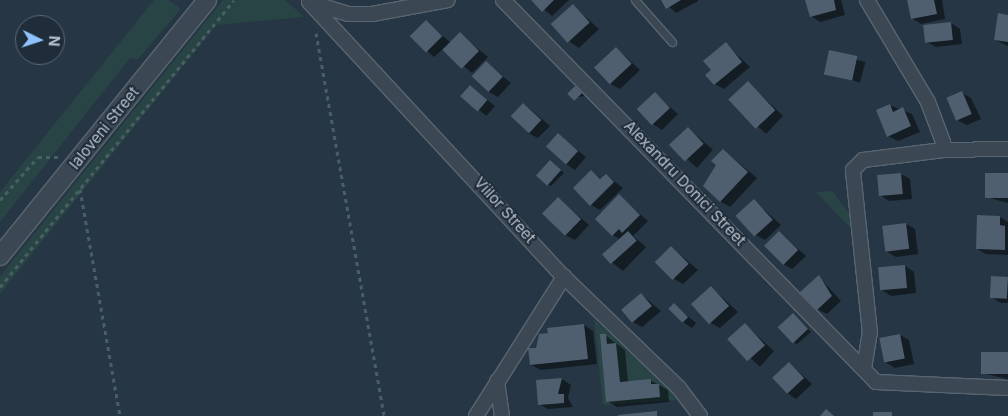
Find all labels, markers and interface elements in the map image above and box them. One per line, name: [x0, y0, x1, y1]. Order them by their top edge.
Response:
north arrow: [15, 15, 65, 65]
text: N: [46, 35, 63, 47]
street label: Ialoveni Street: [65, 83, 143, 173]
street label: Alexandru Donici Street: [621, 117, 749, 249]
street label: Viilor Street: [471, 173, 539, 247]

